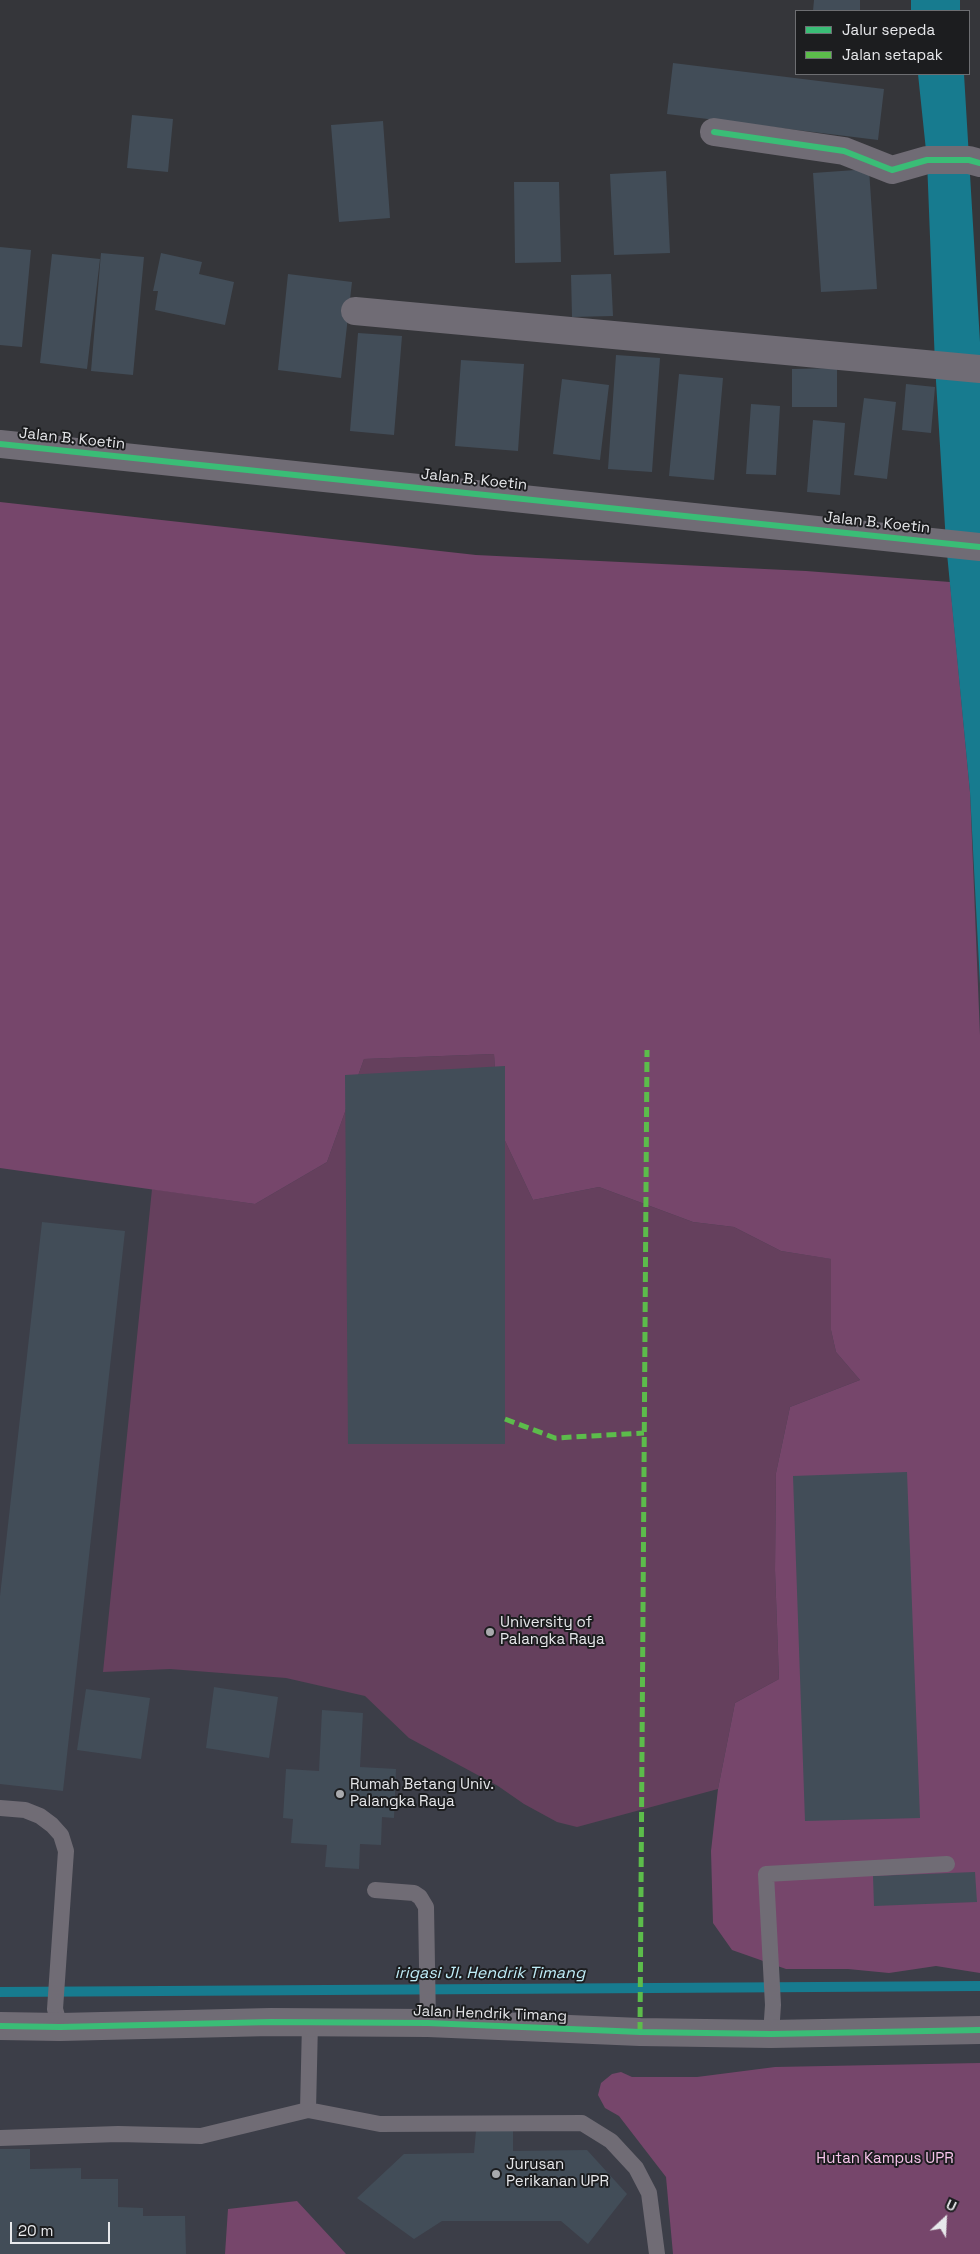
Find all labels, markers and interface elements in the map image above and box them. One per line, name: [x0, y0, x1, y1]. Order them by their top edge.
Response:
legend: [795, 10, 970, 75]
text: Jalur sepeda: [842, 20, 935, 39]
text: Jalan setapak: [842, 45, 943, 64]
street label: Jalan B. Koetin: [18, 424, 126, 454]
street label: Jalan B. Koetin: [420, 465, 528, 495]
street label: Jalan B. Koetin: [823, 508, 931, 538]
place label: University of Palangka Raya: [500, 1614, 605, 1649]
marker: University of Palangka Raya: [484, 1626, 496, 1638]
place label: Rumah Betang Univ. Palangka Raya: [350, 1776, 494, 1811]
marker: Rumah Betang Univ. Palangka Raya: [334, 1788, 346, 1800]
water label: irigasi Jl. Hendrik Timang: [395, 1964, 585, 1984]
street label: Jalan Hendrik Timang: [413, 2002, 567, 2026]
park label: Hutan Kampus UPR: [816, 2150, 954, 2168]
place label: Jurusan Perikanan UPR: [506, 2156, 609, 2191]
marker: Jurusan Perikanan UPR: [490, 2168, 502, 2180]
north arrow: [920, 2194, 970, 2244]
text: U: [943, 2195, 959, 2216]
scale bar: [12, 2212, 112, 2244]
text: 20 m: [18, 2221, 53, 2240]

